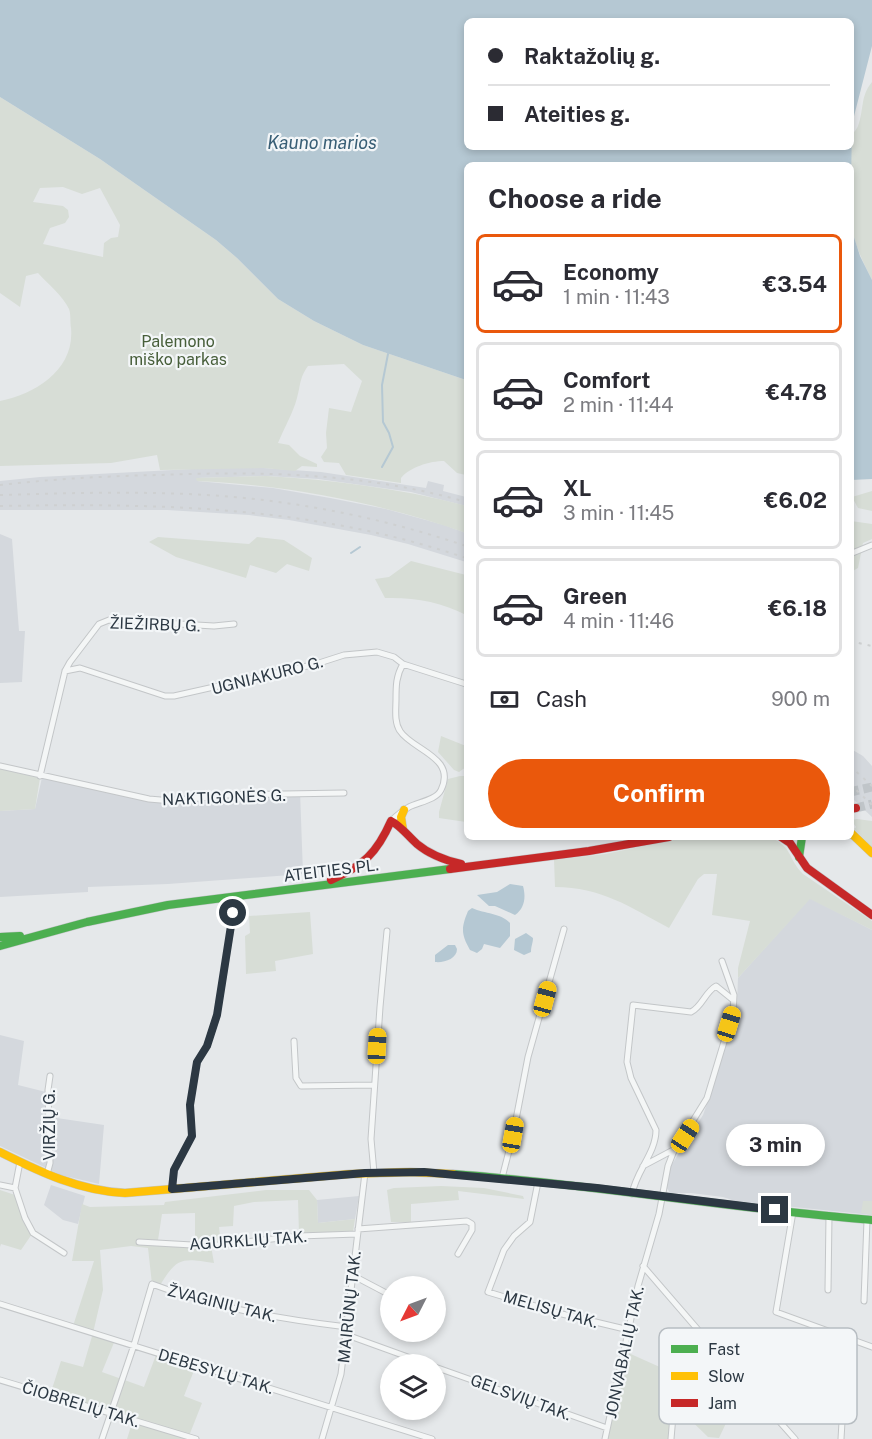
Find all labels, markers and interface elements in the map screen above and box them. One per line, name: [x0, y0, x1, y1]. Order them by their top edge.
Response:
text: Raktažolių g.: [524, 43, 660, 69]
text: Ateities g.: [524, 101, 630, 127]
water label: Kauno marios: [267, 132, 377, 153]
text: Choose a ride: [488, 182, 662, 214]
icon: car: [491, 257, 545, 311]
text: Economy: [563, 259, 659, 285]
text: €3.54: [763, 271, 827, 297]
text: 1 min · 11:43: [563, 285, 670, 309]
park label: Palemono miško parkas: [129, 332, 227, 369]
icon: car: [491, 365, 545, 419]
text: Comfort: [563, 367, 650, 393]
text: €4.78: [766, 379, 827, 405]
text: 2 min · 11:44: [563, 393, 674, 417]
icon: car: [491, 473, 545, 527]
text: XL: [563, 475, 591, 501]
text: €6.02: [764, 487, 827, 513]
text: 3 min · 11:45: [563, 501, 674, 525]
icon: car: [491, 581, 545, 635]
text: Green: [563, 583, 627, 609]
text: €6.18: [768, 595, 827, 621]
text: 4 min · 11:46: [563, 609, 674, 633]
street label: ŽIEŽIRBŲ G.: [109, 612, 201, 636]
street label: UGNIAKURO G.: [209, 652, 325, 699]
icon: cash: [488, 683, 521, 716]
text: Cash: [536, 686, 587, 712]
text: 900 m: [771, 687, 830, 711]
button: Confirm: [488, 759, 830, 828]
street label: NAKTIGONĖS G.: [162, 785, 286, 809]
street label: ATEITIES PL.: [282, 855, 380, 886]
route start: [219, 899, 246, 926]
car: [532, 979, 558, 1019]
car: [715, 1004, 743, 1044]
car: [367, 1028, 387, 1064]
street label: VIRŽIŲ G.: [39, 1089, 59, 1161]
car: [501, 1116, 525, 1154]
car: [668, 1116, 702, 1156]
callout: 3 min: [726, 1123, 824, 1165]
text: 3 min: [749, 1133, 802, 1157]
route end: [761, 1196, 788, 1223]
street label: AGURKLIŲ TAK.: [188, 1227, 308, 1254]
street label: MAIRŪNŲ TAK.: [334, 1250, 365, 1364]
north arrow: [380, 1276, 446, 1342]
map controls: [380, 1276, 446, 1420]
street label: ŽVAGINIŲ TAK.: [165, 1280, 279, 1326]
street label: JONVABALIŲ TAK.: [601, 1284, 648, 1420]
street label: MELISŲ TAK.: [501, 1287, 600, 1332]
legend: [659, 1328, 857, 1424]
text: Fast: [708, 1340, 740, 1359]
street label: DEBESYLŲ TAK.: [156, 1345, 276, 1398]
button: layers: [380, 1354, 446, 1420]
text: Slow: [708, 1367, 745, 1386]
street label: GELSVIŲ TAK.: [468, 1370, 574, 1425]
street label: ČIOBRELIŲ TAK.: [20, 1377, 142, 1431]
text: Jam: [708, 1394, 737, 1413]

